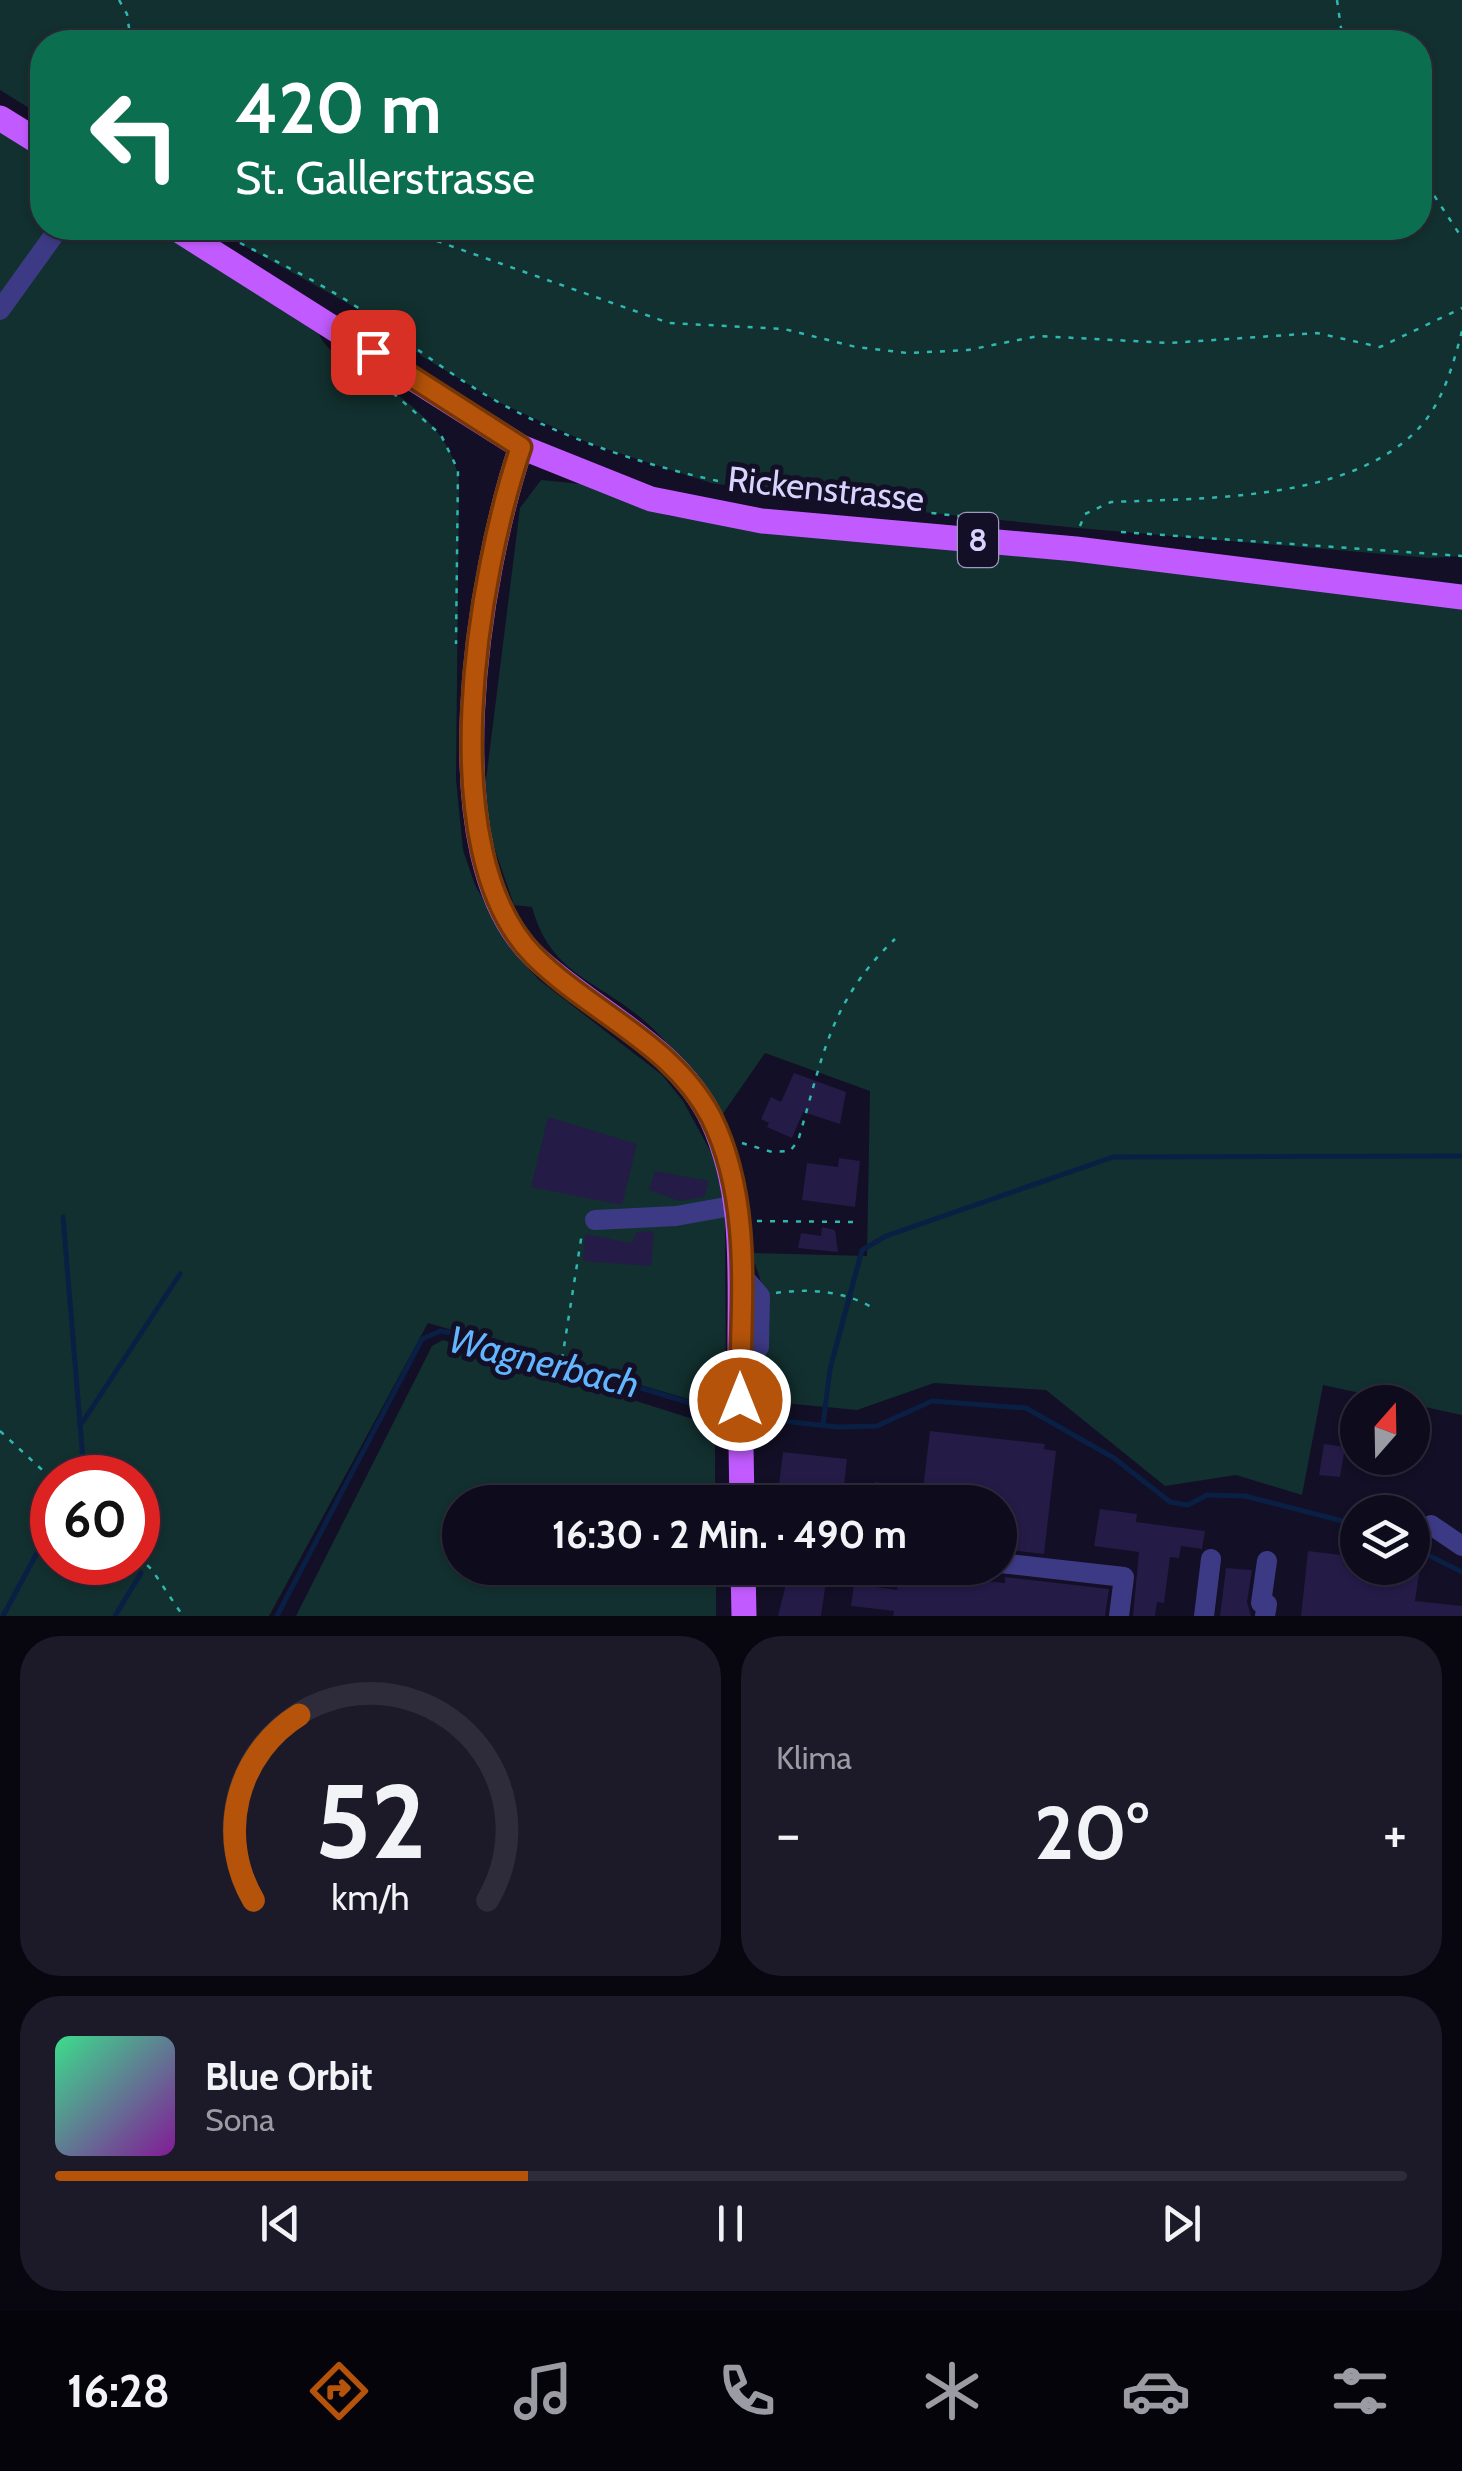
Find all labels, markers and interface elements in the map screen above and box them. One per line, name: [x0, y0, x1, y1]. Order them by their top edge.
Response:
text: 420 m: [235, 65, 442, 151]
icon: left: [70, 70, 200, 200]
text: St. Gallerstrasse: [235, 151, 535, 205]
pin: [331, 310, 416, 395]
icon: arrive: [346, 325, 401, 380]
street label: Rickenstrasse: [726, 457, 926, 520]
road number: 8: [958, 513, 998, 567]
water label: Wagnerbach: [444, 1315, 644, 1408]
position arrow: [688, 1348, 792, 1452]
north arrow: [1340, 1385, 1430, 1475]
map controls: [1340, 1385, 1430, 1585]
speed limit sign: 60: [30, 1455, 160, 1585]
button: layers: [1340, 1495, 1430, 1585]
text: 16:30 · 2 Min. · 490 m: [552, 1511, 907, 1558]
text: Klima: [776, 1738, 852, 1777]
text: 52: [315, 1758, 426, 1884]
text: 20°: [1034, 1787, 1149, 1878]
text: −: [776, 1800, 800, 1867]
text: +: [1383, 1800, 1407, 1867]
text: km/h: [331, 1876, 410, 1919]
text: Blue Orbit: [205, 2053, 373, 2100]
text: Sona: [205, 2100, 275, 2139]
icon: previous: [253, 2196, 308, 2251]
icon: pause: [703, 2196, 758, 2251]
icon: next: [1154, 2196, 1209, 2251]
icon: directions: [304, 2356, 374, 2426]
icon: music: [508, 2356, 578, 2426]
icon: phone: [712, 2356, 782, 2426]
icon: climate: [917, 2356, 987, 2426]
icon: car: [1121, 2356, 1191, 2426]
icon: filters: [1325, 2356, 1395, 2426]
text: 16:28: [67, 2364, 170, 2418]

